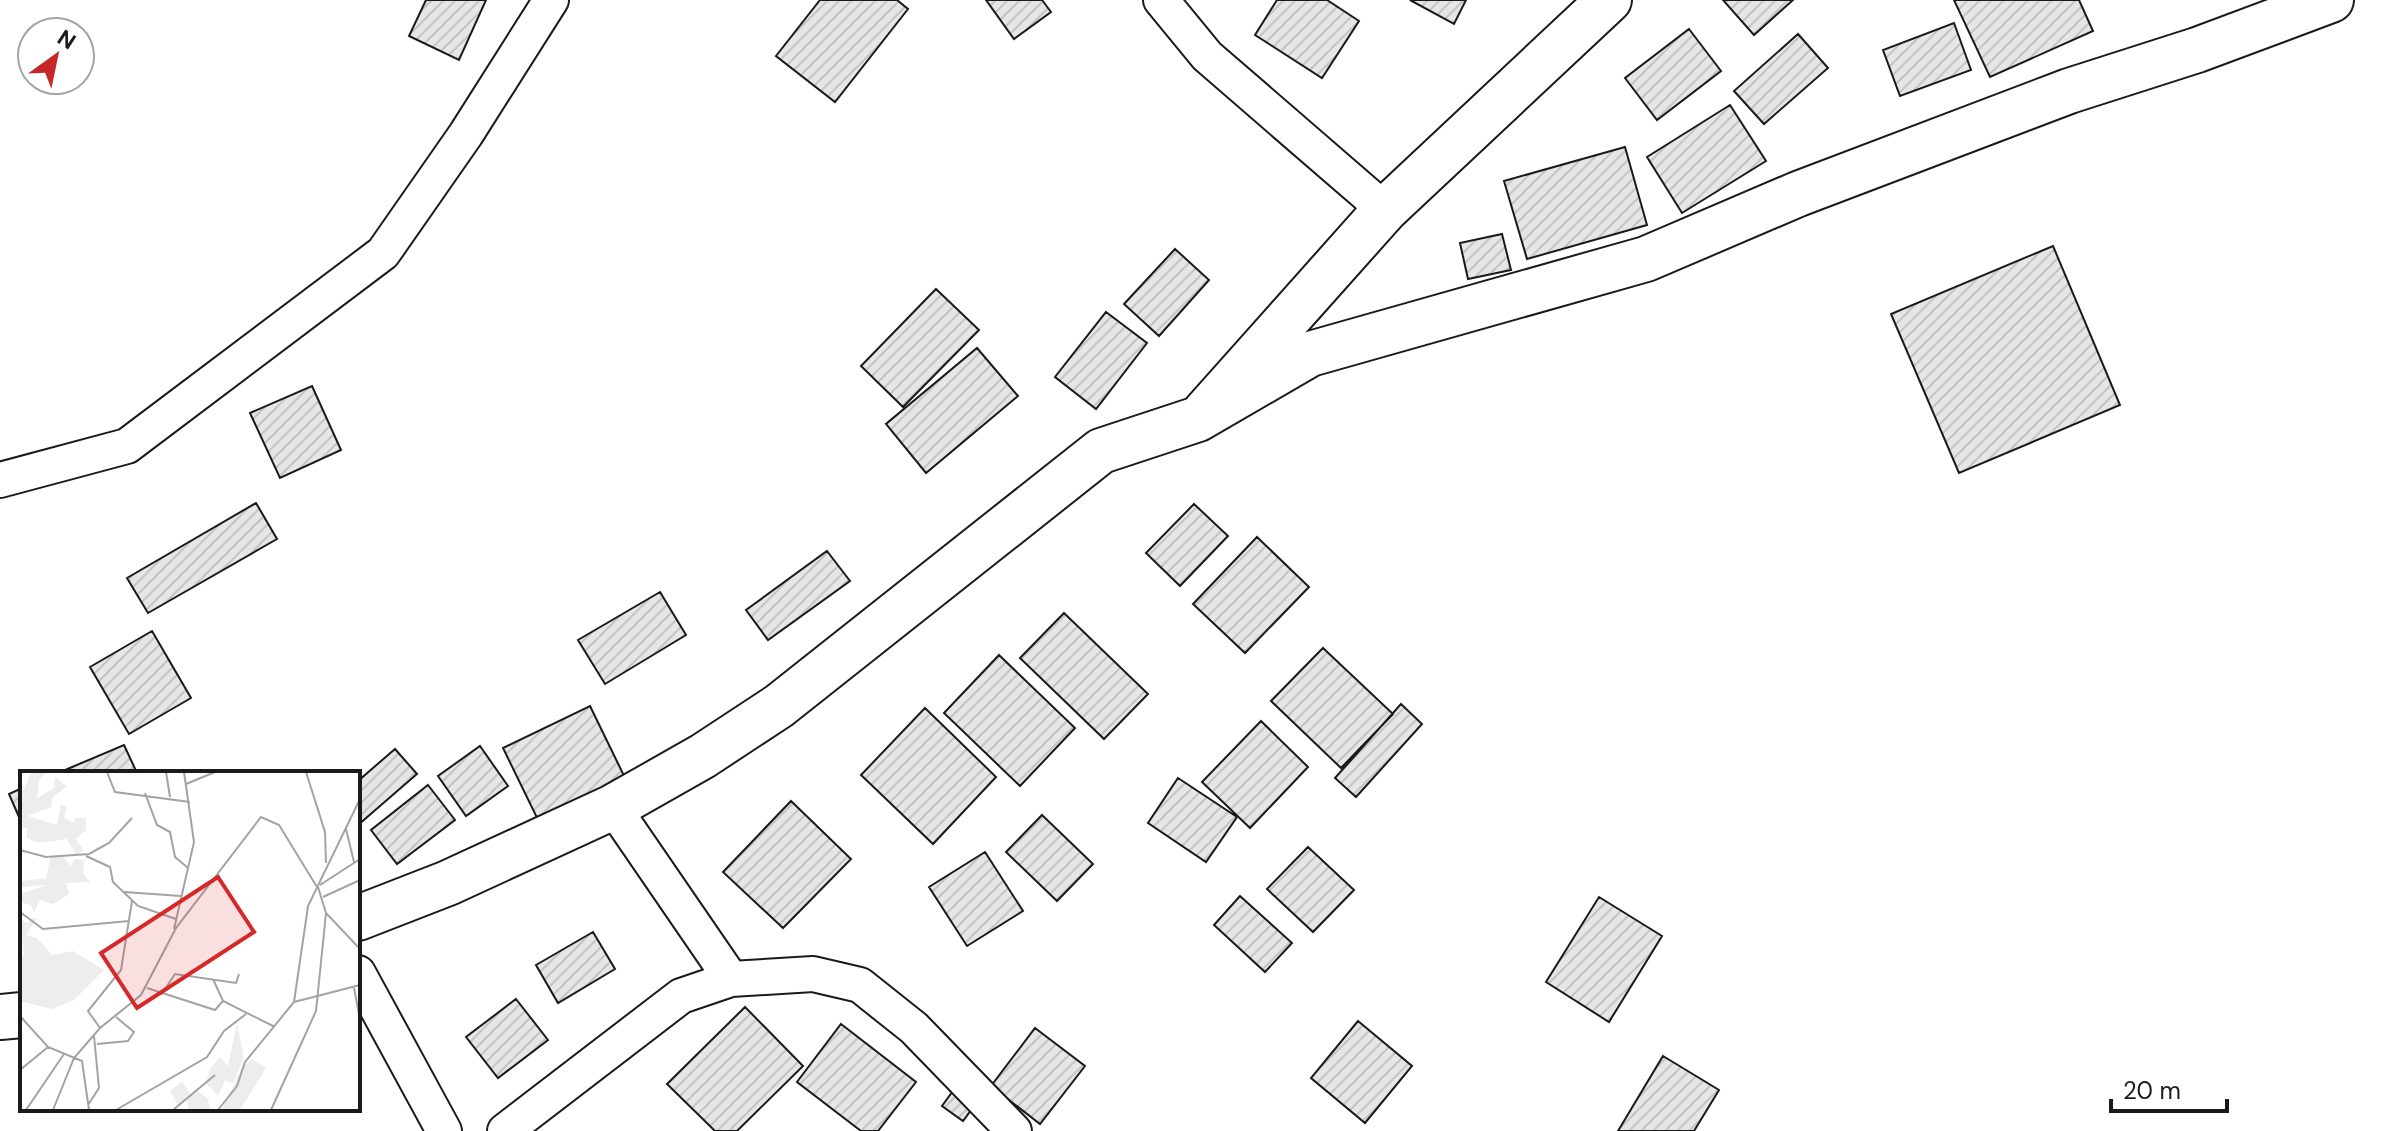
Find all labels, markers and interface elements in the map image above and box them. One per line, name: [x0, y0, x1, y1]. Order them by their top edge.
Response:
north arrow: [16, 16, 96, 96]
text: N: [52, 23, 81, 56]
inset map: [20, 771, 360, 1111]
scale bar: [2111, 1063, 2227, 1113]
text: 20 m: [2123, 1075, 2181, 1106]

